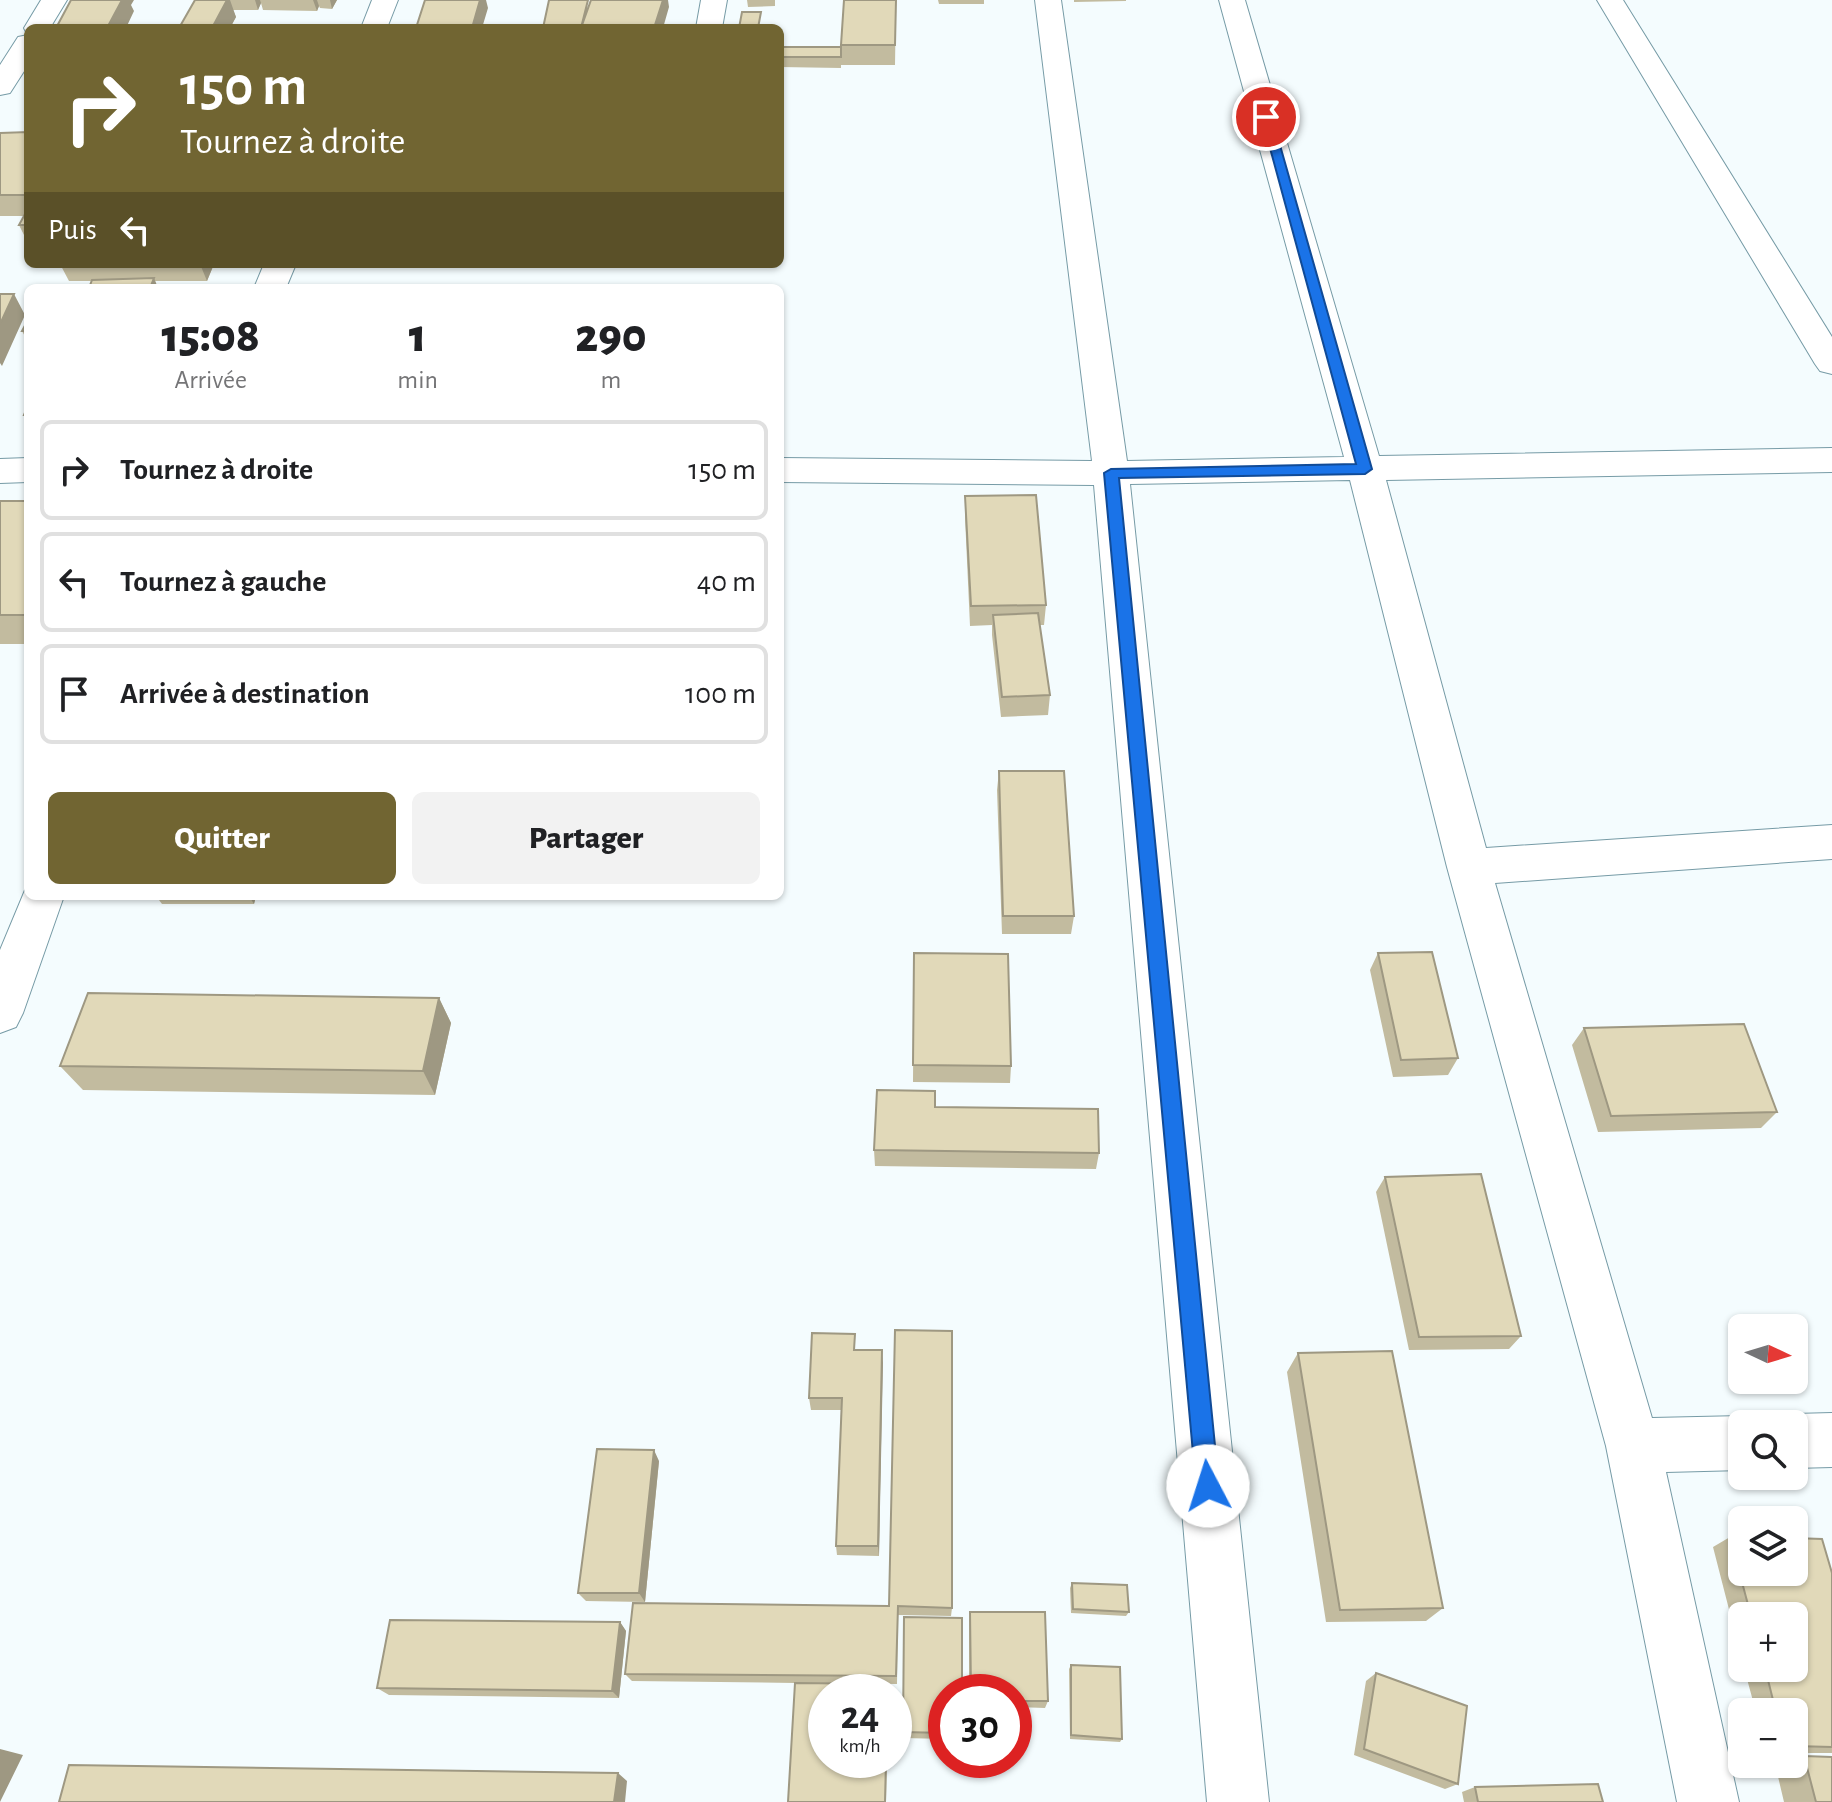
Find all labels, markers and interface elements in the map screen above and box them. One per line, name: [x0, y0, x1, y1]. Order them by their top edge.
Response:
icon: right: [48, 56, 152, 160]
text: 150 m: [180, 59, 307, 115]
pin: [1232, 83, 1300, 151]
icon: arrive: [1244, 95, 1288, 139]
text: Tournez à droite: [180, 124, 405, 160]
icon: left: [113, 208, 157, 252]
text: Puis: [48, 215, 97, 245]
text: 15:08: [161, 313, 260, 361]
text: 1: [409, 313, 426, 361]
text: 290: [575, 313, 647, 361]
text: Arrivée: [174, 367, 247, 393]
text: min: [397, 367, 438, 393]
text: m: [601, 367, 621, 393]
icon: right: [52, 448, 96, 492]
text: Tournez à droite: [120, 455, 313, 485]
text: 150 m: [688, 455, 756, 485]
icon: left: [52, 560, 96, 604]
text: Tournez à gauche: [120, 567, 327, 597]
text: 40 m: [697, 567, 756, 597]
icon: arrive: [52, 672, 96, 716]
text: Arrivée à destination: [120, 679, 370, 709]
text: 100 m: [685, 679, 756, 709]
button: Quitter: [48, 792, 396, 884]
button: Partager: [412, 792, 760, 884]
north arrow: [1728, 1314, 1808, 1394]
map controls: [1728, 1314, 1808, 1778]
button: search: [1728, 1410, 1808, 1490]
position arrow: [1166, 1444, 1250, 1528]
button: layers: [1728, 1506, 1808, 1586]
button: +: [1728, 1602, 1808, 1682]
speed limit sign: 30: [928, 1674, 1032, 1778]
text: 24: [841, 1696, 879, 1736]
button: −: [1728, 1698, 1808, 1778]
text: km/h: [839, 1736, 881, 1756]

